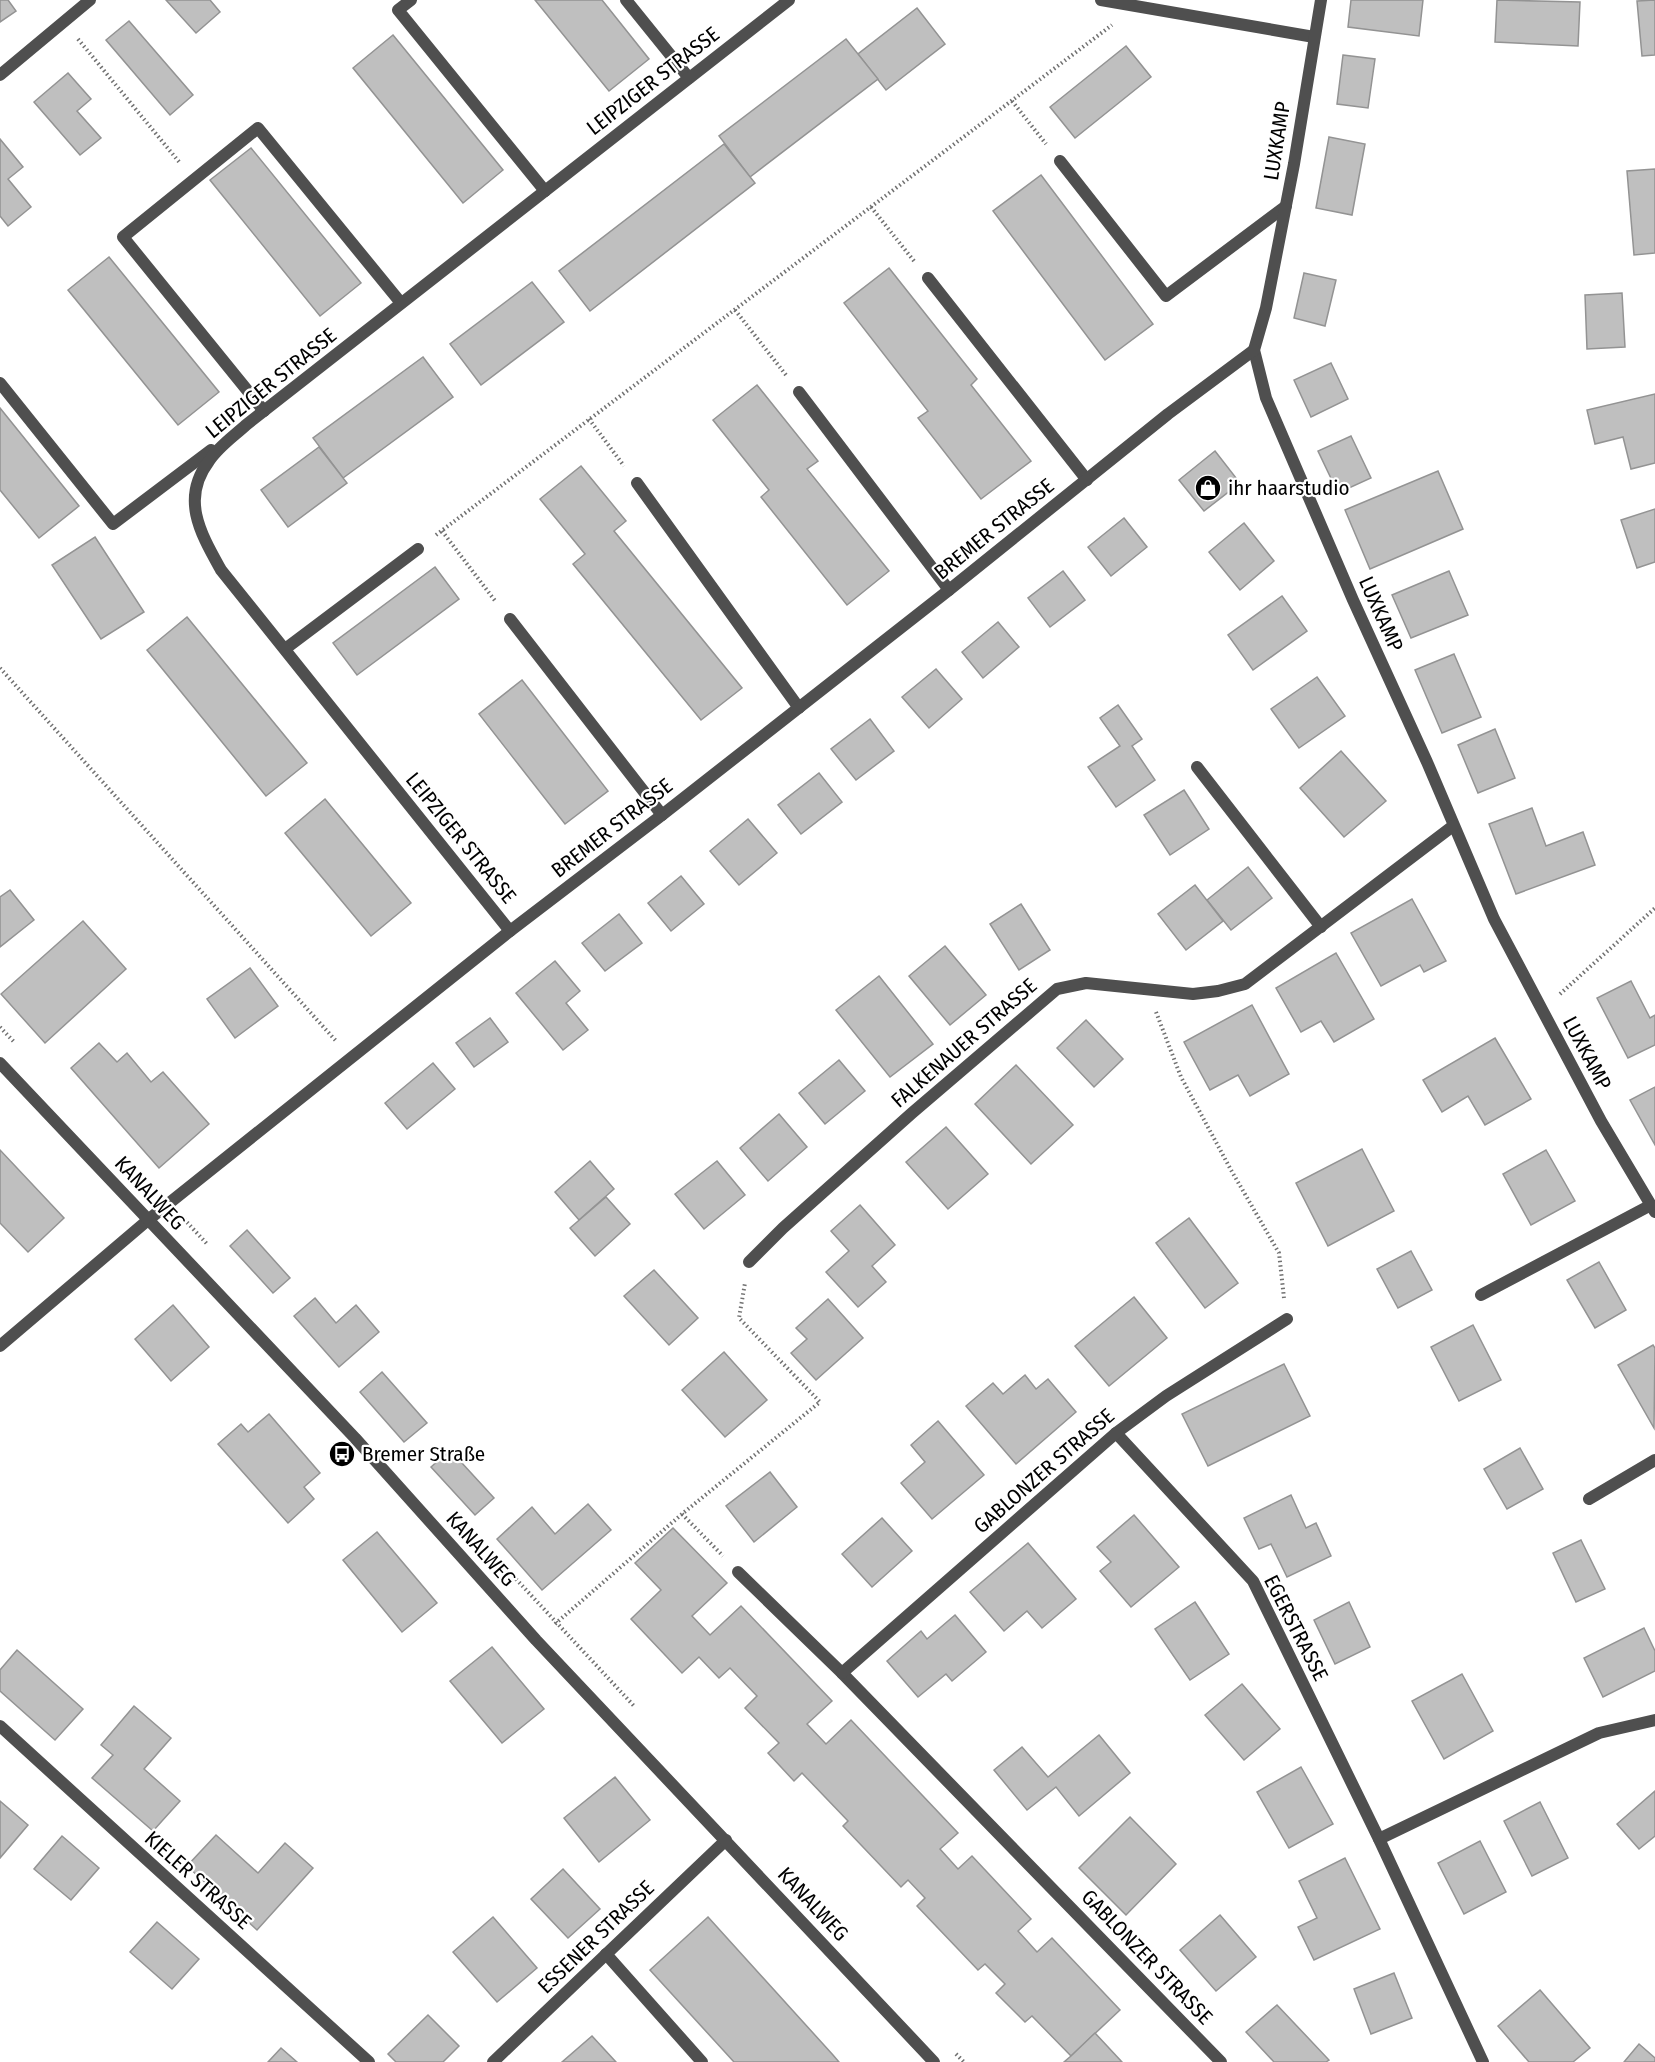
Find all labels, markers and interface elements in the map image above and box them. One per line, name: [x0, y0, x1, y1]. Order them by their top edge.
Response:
street label: LEIPZIGER STRASSE: [582, 21, 725, 141]
street label: LUXKAMP: [1258, 100, 1296, 182]
street label: LEIPZIGER STRASSE: [200, 322, 342, 444]
street label: BREMER STRASSE: [929, 473, 1059, 585]
shop icon: ihr haarstudio: [1193, 473, 1223, 503]
place label: ihr haarstudio: [1228, 475, 1350, 501]
street label: LUXKAMP: [1353, 572, 1409, 656]
street label: LEIPZIGER STRASSE: [400, 767, 522, 909]
street label: BREMER STRASSE: [546, 773, 678, 883]
street label: FALKENAUER STRASSE: [886, 973, 1042, 1113]
street label: LUXKAMP: [1557, 1012, 1617, 1094]
street label: KANALWEG: [109, 1151, 191, 1235]
street label: GABLONZER STRASSE: [968, 1403, 1120, 1539]
bus stop icon: Bremer Straße: [327, 1439, 357, 1469]
place label: Bremer Straße: [362, 1441, 485, 1467]
street label: KANALWEG: [441, 1506, 521, 1592]
street label: EGERSTRASSE: [1258, 1571, 1334, 1685]
street label: KIELER STRASSE: [139, 1825, 257, 1935]
street label: KANALWEG: [772, 1862, 854, 1946]
street label: ESSENER STRASSE: [532, 1875, 660, 1999]
street label: GABLONZER STRASSE: [1076, 1884, 1218, 2030]

